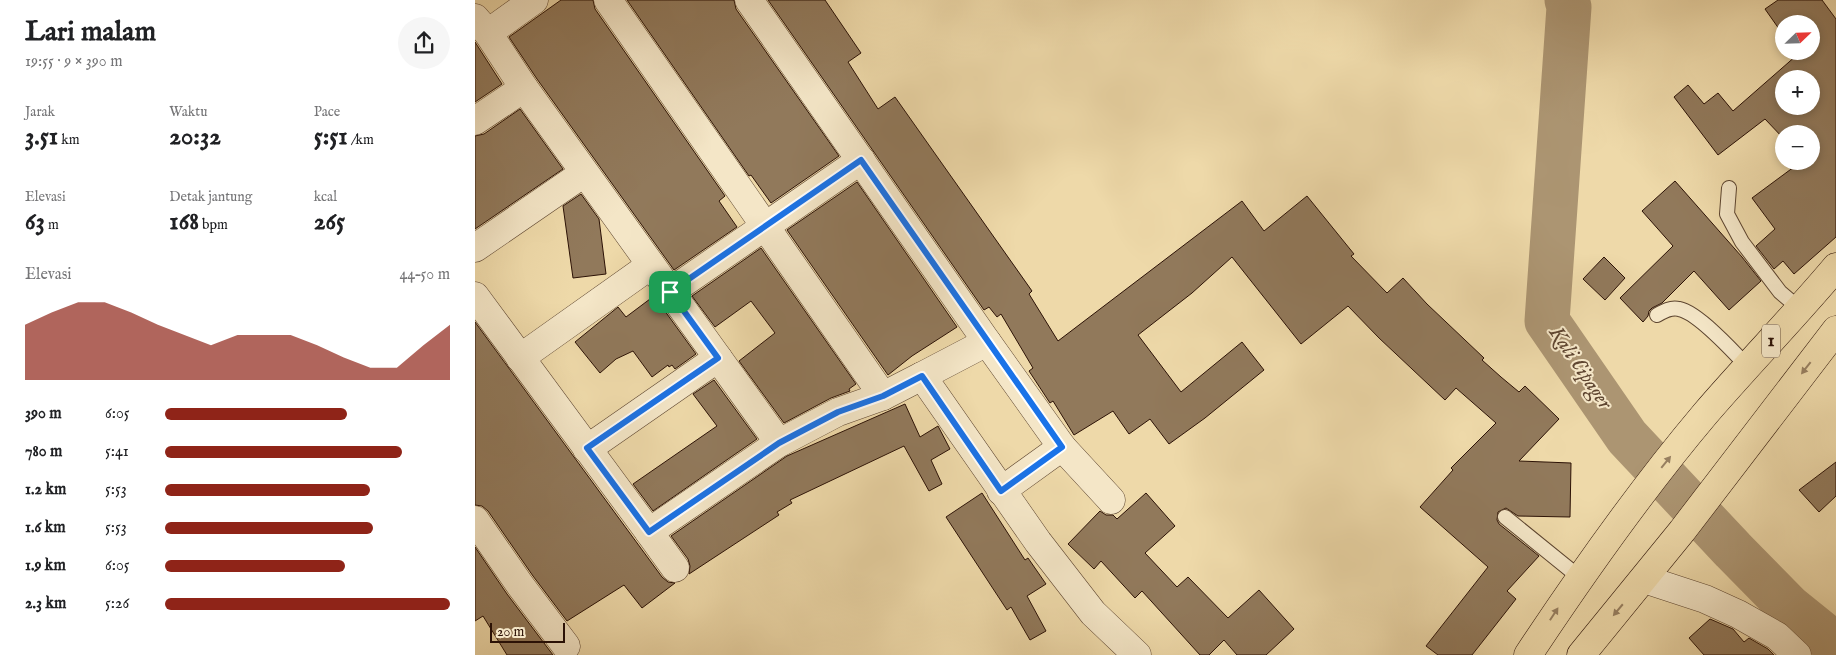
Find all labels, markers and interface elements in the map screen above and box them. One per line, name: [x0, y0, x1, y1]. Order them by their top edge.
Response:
text: Lari malam: [25, 15, 156, 50]
north arrow: [1775, 15, 1820, 60]
map controls: [1775, 15, 1820, 170]
button: share: [398, 17, 450, 69]
text: 19:55 · 9 × 390 m: [25, 52, 123, 72]
button: +: [1775, 70, 1820, 115]
text: Jarak: [25, 103, 55, 121]
text: Waktu: [169, 103, 207, 121]
text: Pace: [314, 103, 340, 121]
text: 3.51: [25, 121, 58, 153]
text: 20:32: [169, 121, 221, 153]
text: 5:51: [314, 121, 348, 153]
button: −: [1775, 125, 1820, 170]
text: km: [58, 131, 79, 149]
text: /km: [348, 131, 374, 149]
text: Elevasi: [25, 188, 66, 206]
text: Detak jantung: [169, 188, 252, 206]
text: kcal: [314, 188, 337, 206]
text: 63: [25, 206, 45, 238]
text: 168: [169, 206, 199, 238]
text: 265: [314, 206, 345, 238]
text: m: [45, 216, 59, 234]
text: bpm: [199, 216, 228, 234]
text: Elevasi: [25, 265, 72, 285]
text: 44–50 m: [400, 265, 450, 285]
pin: [649, 271, 691, 313]
icon: arrive: [656, 278, 684, 306]
water label: Kali Cipager: [1542, 320, 1618, 415]
road number: 1: [1762, 324, 1780, 358]
one-way arrow: [1801, 361, 1812, 374]
text: 390 m: [25, 404, 62, 424]
text: 6:05: [105, 404, 130, 424]
text: 780 m: [25, 442, 62, 462]
text: 5:41: [105, 442, 129, 462]
one-way arrow: [1661, 456, 1672, 469]
text: 1.2 km: [25, 480, 66, 500]
text: 5:53: [105, 480, 127, 500]
text: 1.6 km: [25, 518, 66, 538]
text: 5:53: [105, 518, 127, 538]
text: 1.9 km: [25, 556, 66, 576]
text: 6:05: [105, 556, 130, 576]
text: 2.3 km: [25, 594, 66, 614]
text: 5:26: [105, 594, 129, 614]
one-way arrow: [1613, 604, 1624, 616]
one-way arrow: [1550, 608, 1559, 621]
scale bar: [490, 620, 565, 643]
text: 20 m: [497, 623, 524, 641]

